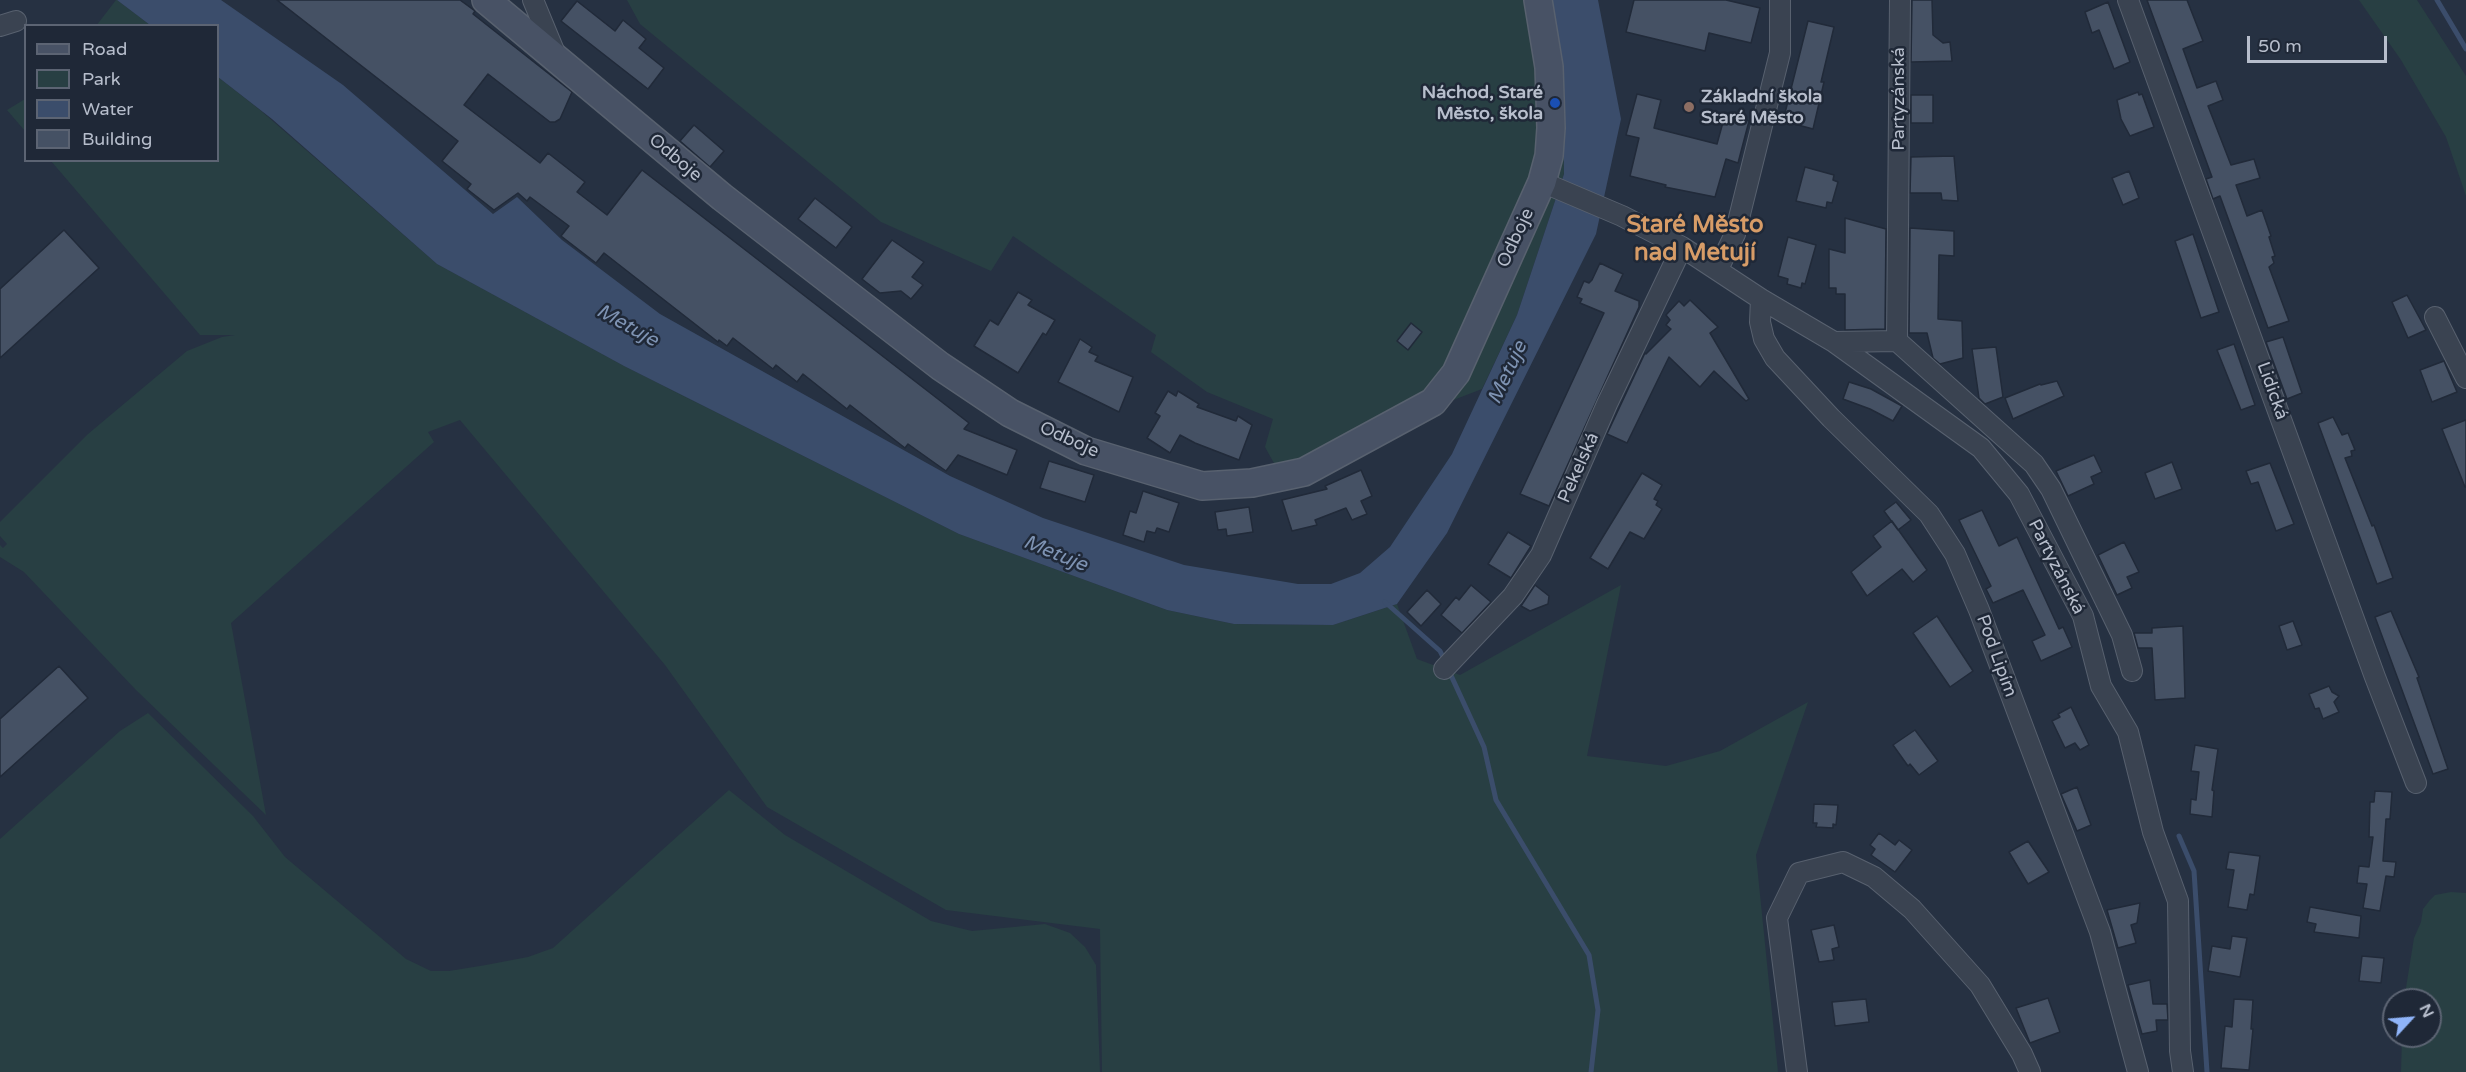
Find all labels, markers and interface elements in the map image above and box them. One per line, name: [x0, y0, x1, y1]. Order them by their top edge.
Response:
legend: [24, 24, 219, 162]
scale bar: [2250, 24, 2390, 62]
text: 50 m: [2258, 35, 2302, 57]
text: Road: [82, 38, 127, 60]
street label: Partyzánská: [1888, 47, 1910, 151]
text: Park: [82, 68, 120, 90]
place label: Náchod, Staré Město, škola: [1422, 82, 1543, 124]
place label: Základní škola Staré Město: [1701, 86, 1822, 128]
marker: Náchod, Staré Město, škola: [1548, 96, 1562, 110]
text: Water: [82, 98, 133, 120]
marker: Základní škola Staré Město: [1682, 100, 1696, 114]
text: Building: [82, 128, 152, 150]
street label: Odboje: [644, 130, 706, 186]
street label: Odboje: [1493, 205, 1539, 271]
district label: Staré Město nad Metují: [1626, 212, 1764, 268]
water label: Metuje: [592, 299, 662, 353]
water label: Metuje: [1483, 338, 1533, 408]
street label: Lidická: [2252, 359, 2292, 423]
street label: Odboje: [1036, 417, 1102, 463]
street label: Pekelská: [1554, 429, 1604, 507]
street label: Partyzánská: [2023, 516, 2089, 618]
water label: Metuje: [1020, 530, 1090, 578]
street label: Pod Lipím: [1971, 612, 2021, 700]
north arrow: [2382, 988, 2442, 1048]
text: N: [2415, 1001, 2438, 1021]

